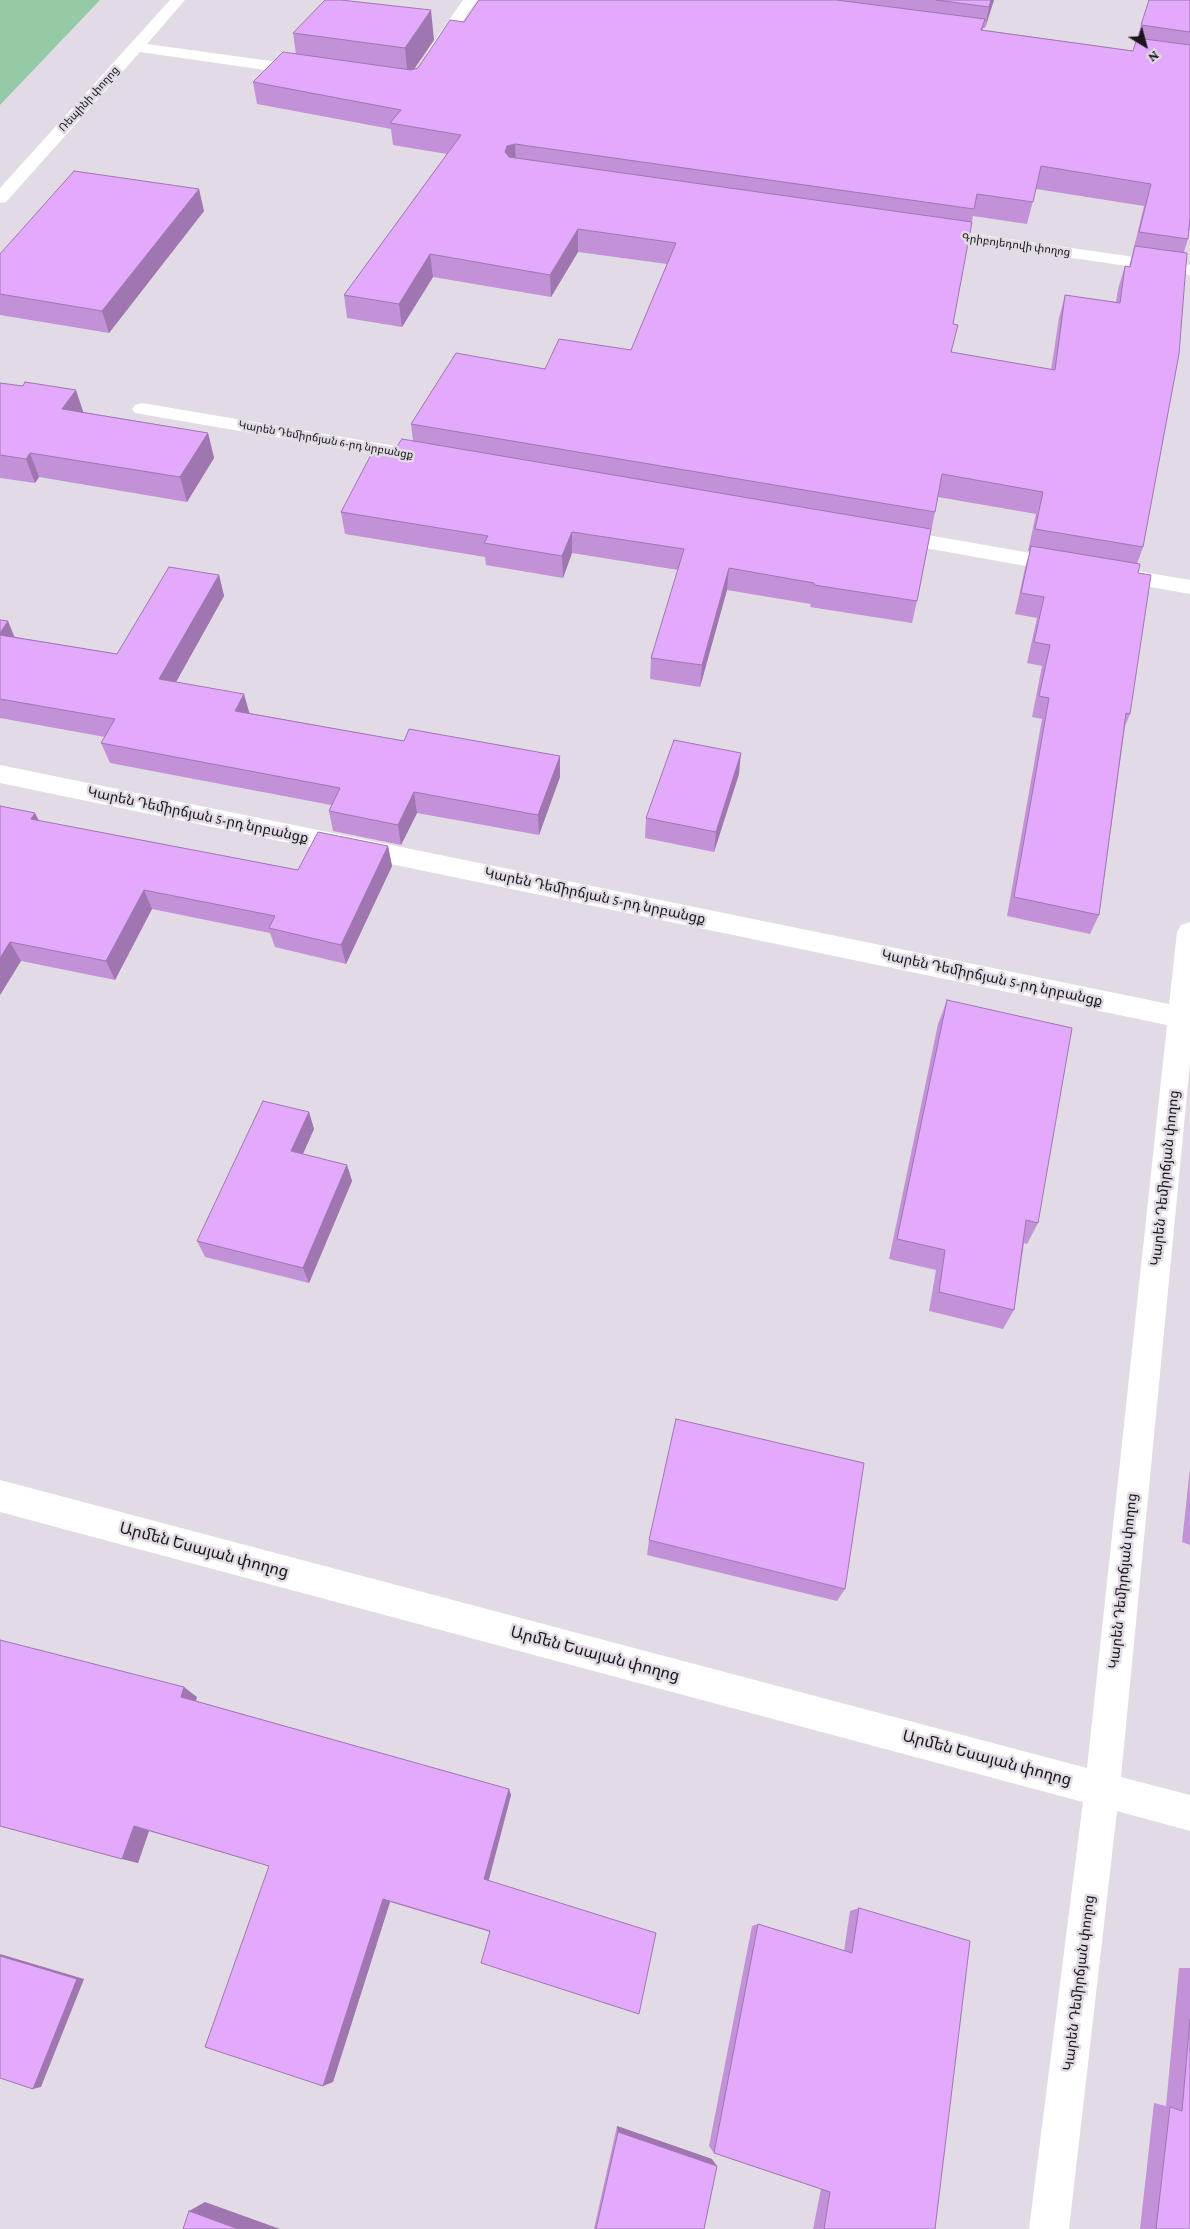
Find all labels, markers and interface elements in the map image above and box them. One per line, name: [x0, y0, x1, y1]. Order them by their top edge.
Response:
north arrow: [1120, 20, 1170, 70]
text: N: [1145, 48, 1163, 66]
street label: Ռեպինի փողոց: [56, 64, 122, 134]
street label: Գրիբոյեդովի փողոց: [961, 231, 1071, 259]
street label: Կարեն Դեմիրճյան 6-րդ նրբանցք: [237, 418, 415, 462]
street label: Կարեն Դեմիրճյան 5-րդ նրբանցք: [86, 783, 310, 847]
street label: Կարեն Դեմիրճյան 5-րդ նրբանցք: [483, 864, 707, 928]
street label: Կարեն Դեմիրճյան 5-րդ նրբանցք: [880, 946, 1104, 1010]
street label: Կարեն Դեմիրճյան փողոց: [1147, 1089, 1183, 1267]
street label: Կարեն Դեմիրճյան փողոց: [1105, 1492, 1141, 1670]
street label: Արմեն Եսայան փողոց: [117, 1518, 291, 1582]
street label: Արմեն Եսայան փողոց: [508, 1622, 682, 1686]
street label: Արմեն Եսայան փողոց: [900, 1726, 1074, 1790]
street label: Կարեն Դեմիրճյան փողոց: [1060, 1894, 1098, 2072]

